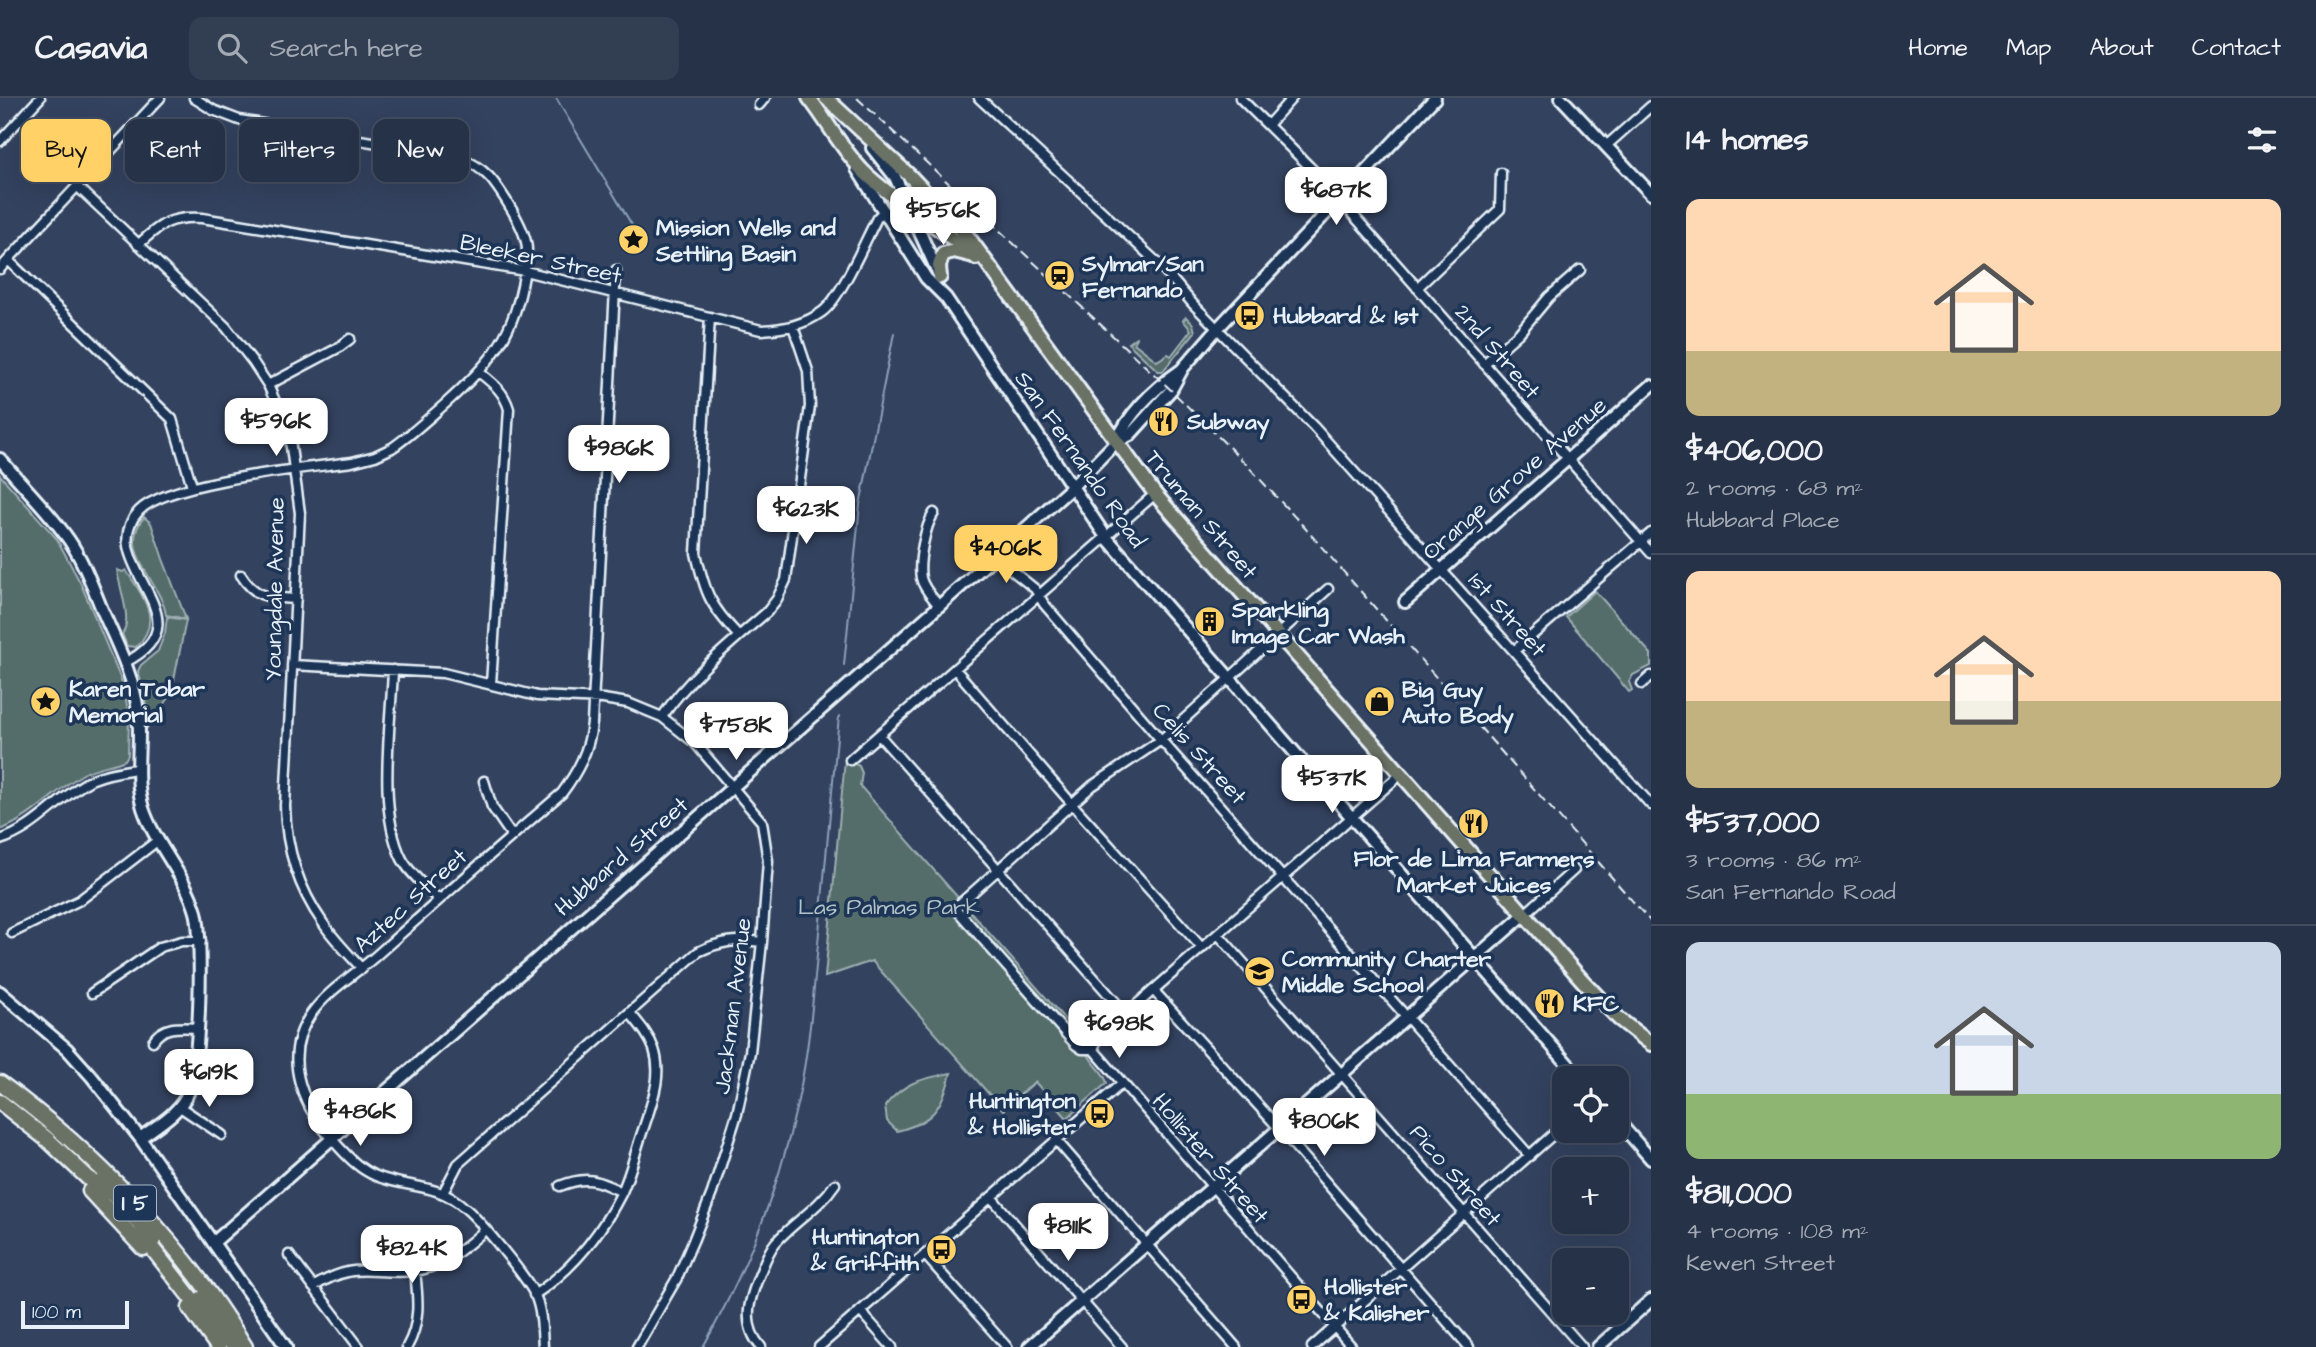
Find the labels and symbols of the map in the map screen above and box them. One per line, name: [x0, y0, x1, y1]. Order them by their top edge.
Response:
pin: $687K: [1287, 167, 1385, 227]
pin: $556K: [894, 188, 992, 247]
place label: Mission Wells and Settling Basin: [655, 212, 836, 271]
place icon: Mission Wells and Settling Basin: [616, 223, 650, 257]
street label: Bleeker Street: [457, 226, 625, 292]
place label: Sylmar/San Fernando: [1081, 248, 1204, 306]
station icon: Sylmar/San Fernando: [1042, 259, 1076, 293]
street label: 2nd Street: [1447, 297, 1548, 407]
bus stop icon: Hubbard & 1st: [1233, 298, 1267, 332]
place label: Hubbard & 1st: [1273, 300, 1419, 332]
street label: San Fernando Road: [1007, 365, 1154, 555]
street label: Orange Grove Avenue: [1416, 390, 1614, 569]
pin: $596K: [227, 398, 325, 458]
restaurant icon: Subway: [1147, 404, 1181, 438]
place label: Subway: [1186, 406, 1270, 440]
pin: $986K: [570, 426, 668, 485]
street label: Truman Street: [1138, 443, 1265, 587]
pin: $623K: [757, 486, 855, 546]
street label: Youngdale Avenue: [257, 497, 294, 681]
pin: $406K: [957, 526, 1055, 585]
street label: 1st Street: [1461, 565, 1554, 665]
place label: Sparkling Image Car Wash: [1231, 594, 1405, 653]
building icon: Sparkling Image Car Wash: [1192, 605, 1226, 639]
place label: Karen Tobar Memorial: [69, 673, 205, 731]
place label: Big Guy Auto Body: [1402, 674, 1514, 734]
place icon: Karen Tobar Memorial: [29, 684, 63, 718]
shop icon: Big Guy Auto Body: [1362, 685, 1396, 719]
street label: Celis Street: [1145, 696, 1254, 812]
pin: $758K: [687, 702, 785, 762]
pin: $537K: [1283, 756, 1381, 815]
street label: Hubbard Street: [548, 789, 696, 924]
restaurant icon: Flor de Lima Farmers Market Juices: [1457, 807, 1491, 841]
street label: Aztec Street: [347, 841, 475, 960]
place label: Flor de Lima Farmers Market Juices: [1354, 843, 1595, 901]
park label: Las Palmas Park: [798, 891, 980, 923]
street label: Jackman Avenue: [706, 916, 760, 1096]
place label: Community Charter Middle School: [1282, 943, 1492, 1001]
school or university icon: Community Charter Middle School: [1242, 954, 1276, 988]
restaurant icon: KFC: [1533, 986, 1567, 1020]
place label: KFC: [1573, 988, 1620, 1020]
pin: $698K: [1070, 1000, 1168, 1060]
pin: $619K: [160, 1049, 258, 1109]
place label: Huntington & Hollister: [967, 1085, 1076, 1143]
street label: Hollister Street: [1144, 1086, 1276, 1231]
pin: $486K: [311, 1088, 409, 1148]
bus stop icon: Huntington & Hollister: [1082, 1096, 1116, 1130]
pin: $806K: [1275, 1098, 1373, 1158]
street label: Pico Street: [1402, 1118, 1509, 1234]
road number: I 5: [114, 1186, 156, 1220]
pin: $811K: [1019, 1204, 1117, 1263]
place label: Huntington & Griffith: [810, 1221, 920, 1279]
pin: $824K: [363, 1226, 461, 1285]
bus stop icon: Huntington & Griffith: [925, 1232, 959, 1266]
place label: Hollister & Kalisher: [1323, 1271, 1430, 1329]
bus stop icon: Hollister & Kalisher: [1284, 1282, 1318, 1316]
scale bar: [21, 1298, 130, 1330]

